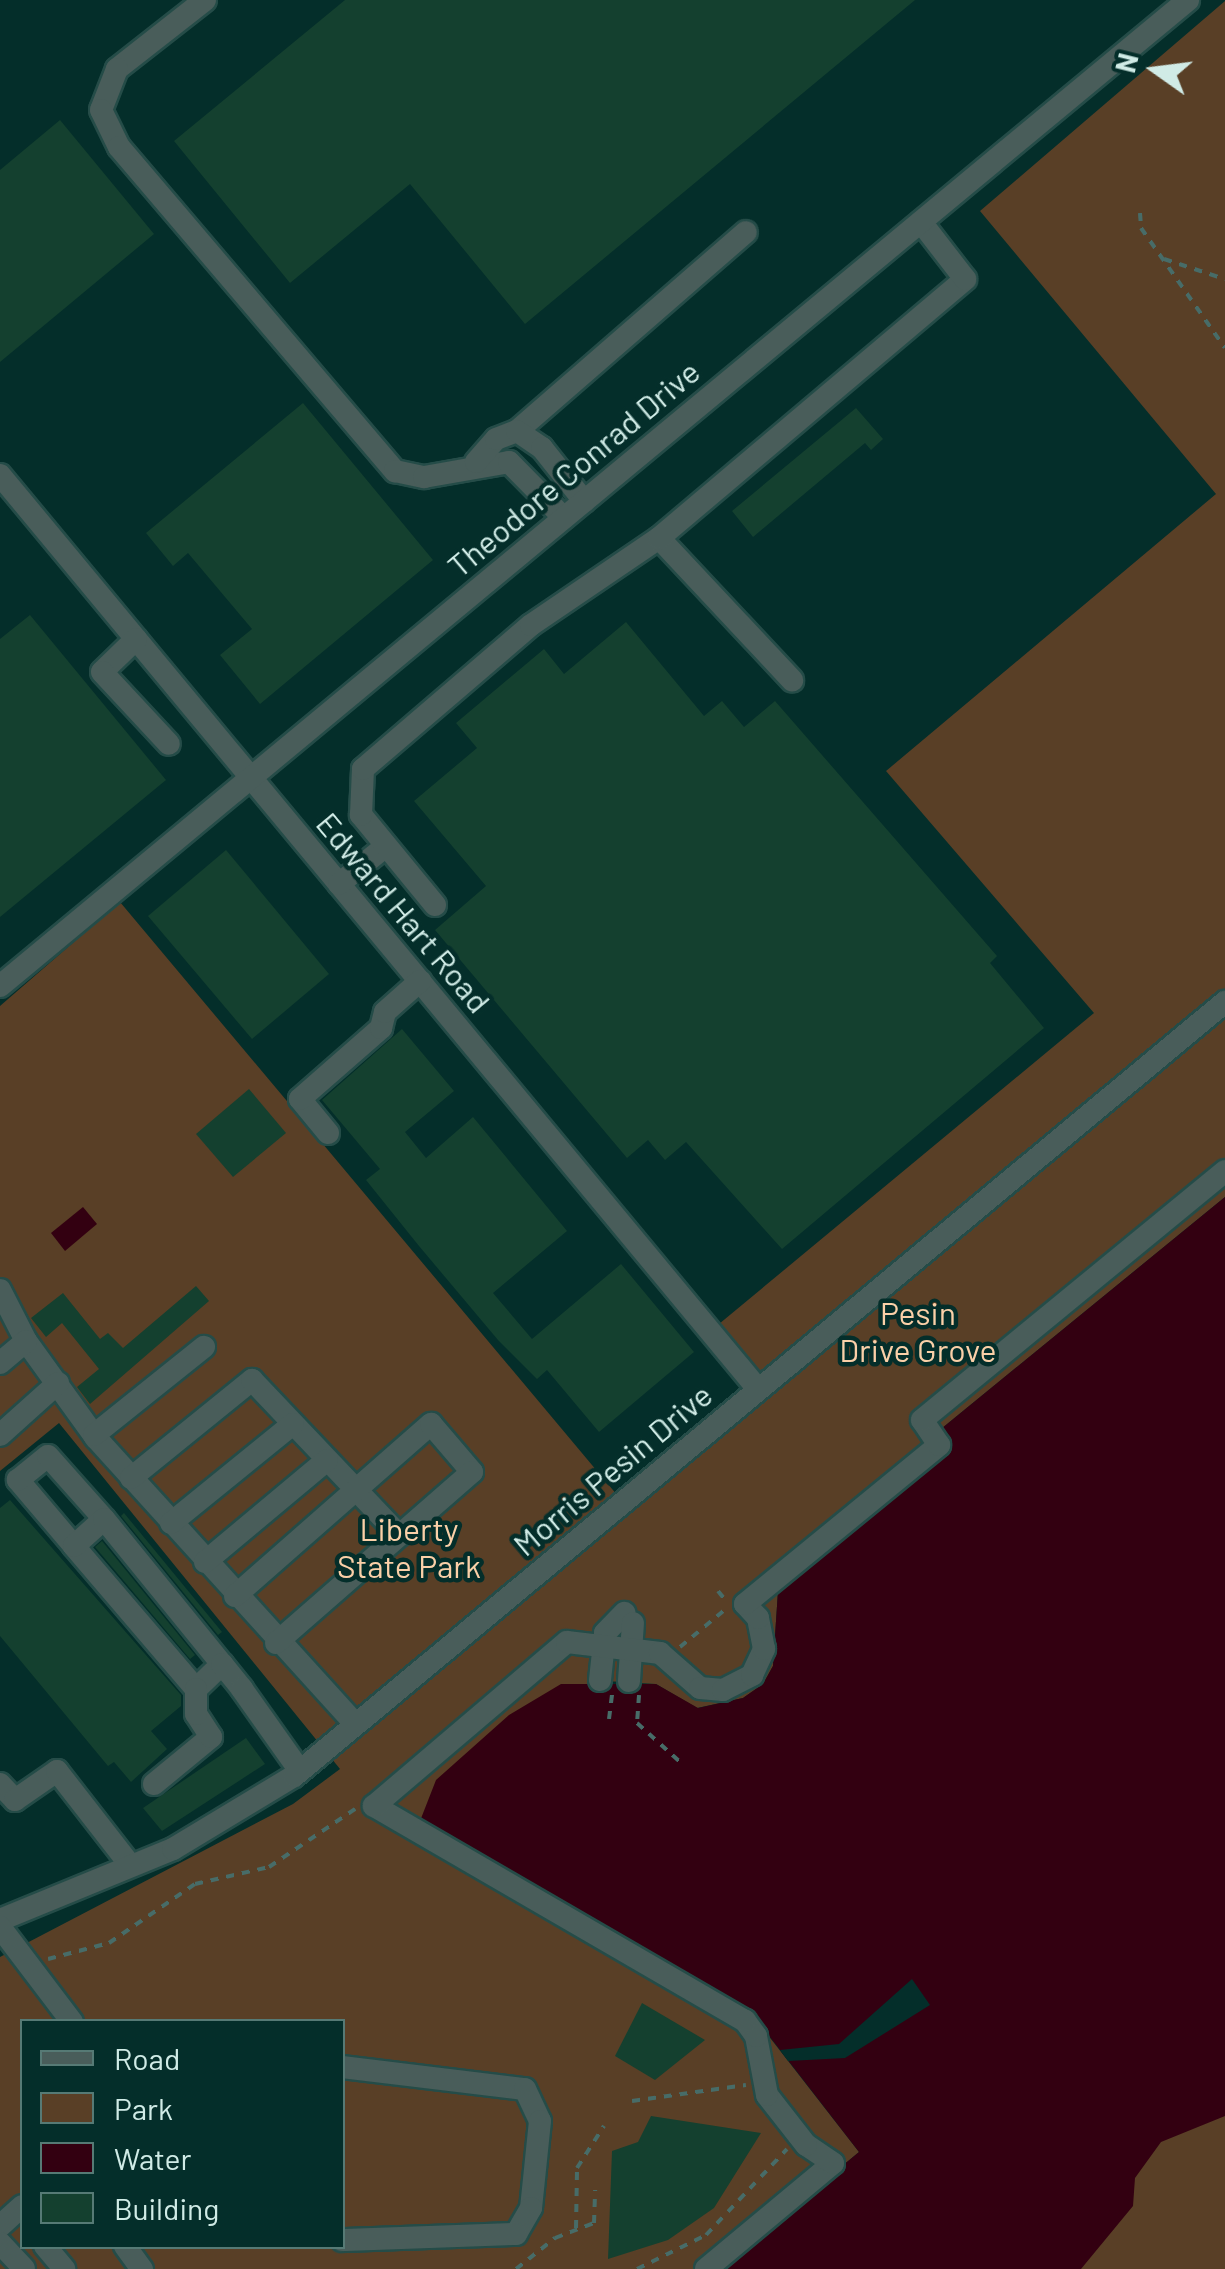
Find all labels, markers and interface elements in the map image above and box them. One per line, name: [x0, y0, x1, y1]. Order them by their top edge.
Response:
north arrow: [1105, 20, 1205, 120]
text: N: [1107, 50, 1145, 76]
street label: Theodore Conrad Drive: [439, 351, 707, 585]
street label: Edward Hart Road: [309, 804, 499, 1020]
park label: Pesin Drive Grove: [839, 1294, 997, 1369]
street label: Morris Pesin Drive: [505, 1375, 719, 1563]
park label: Liberty State Park: [337, 1510, 481, 1585]
legend: [20, 2019, 345, 2249]
text: Road: [114, 2040, 180, 2076]
text: Park: [114, 2090, 173, 2126]
text: Water: [114, 2140, 192, 2176]
text: Building: [114, 2190, 219, 2226]

